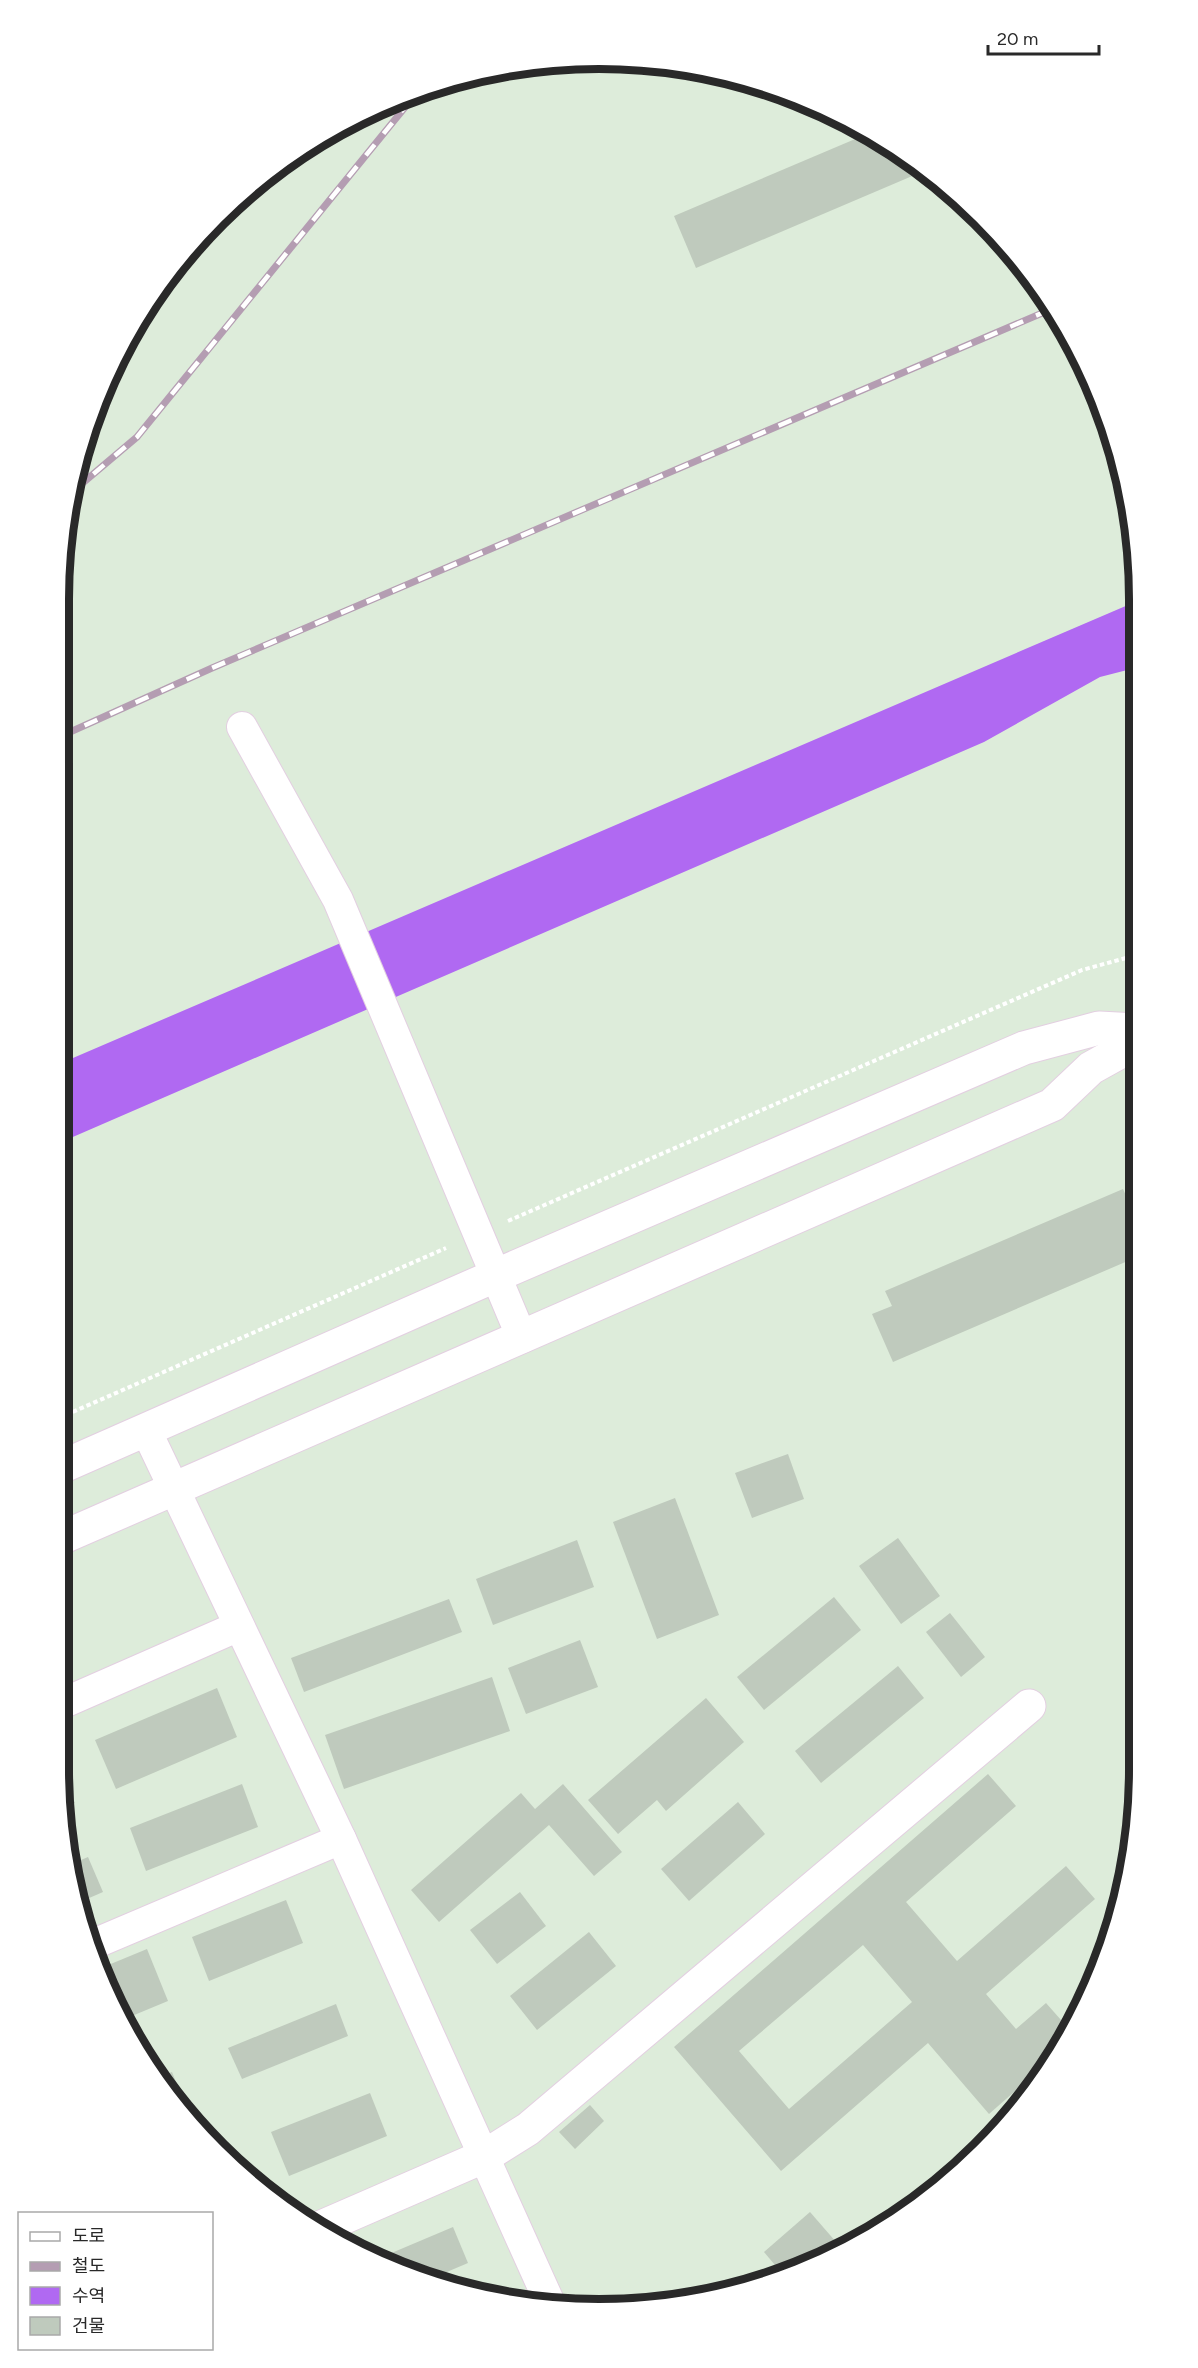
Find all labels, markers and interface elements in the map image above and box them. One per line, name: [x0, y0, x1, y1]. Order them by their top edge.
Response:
scale bar: [988, 18, 1099, 56]
text: 20 m: [997, 28, 1038, 50]
legend: [18, 2212, 213, 2350]
text: 도로: [72, 2225, 105, 2247]
text: 철도: [72, 2255, 105, 2277]
text: 수역: [72, 2285, 105, 2307]
text: 건물: [72, 2315, 105, 2337]

